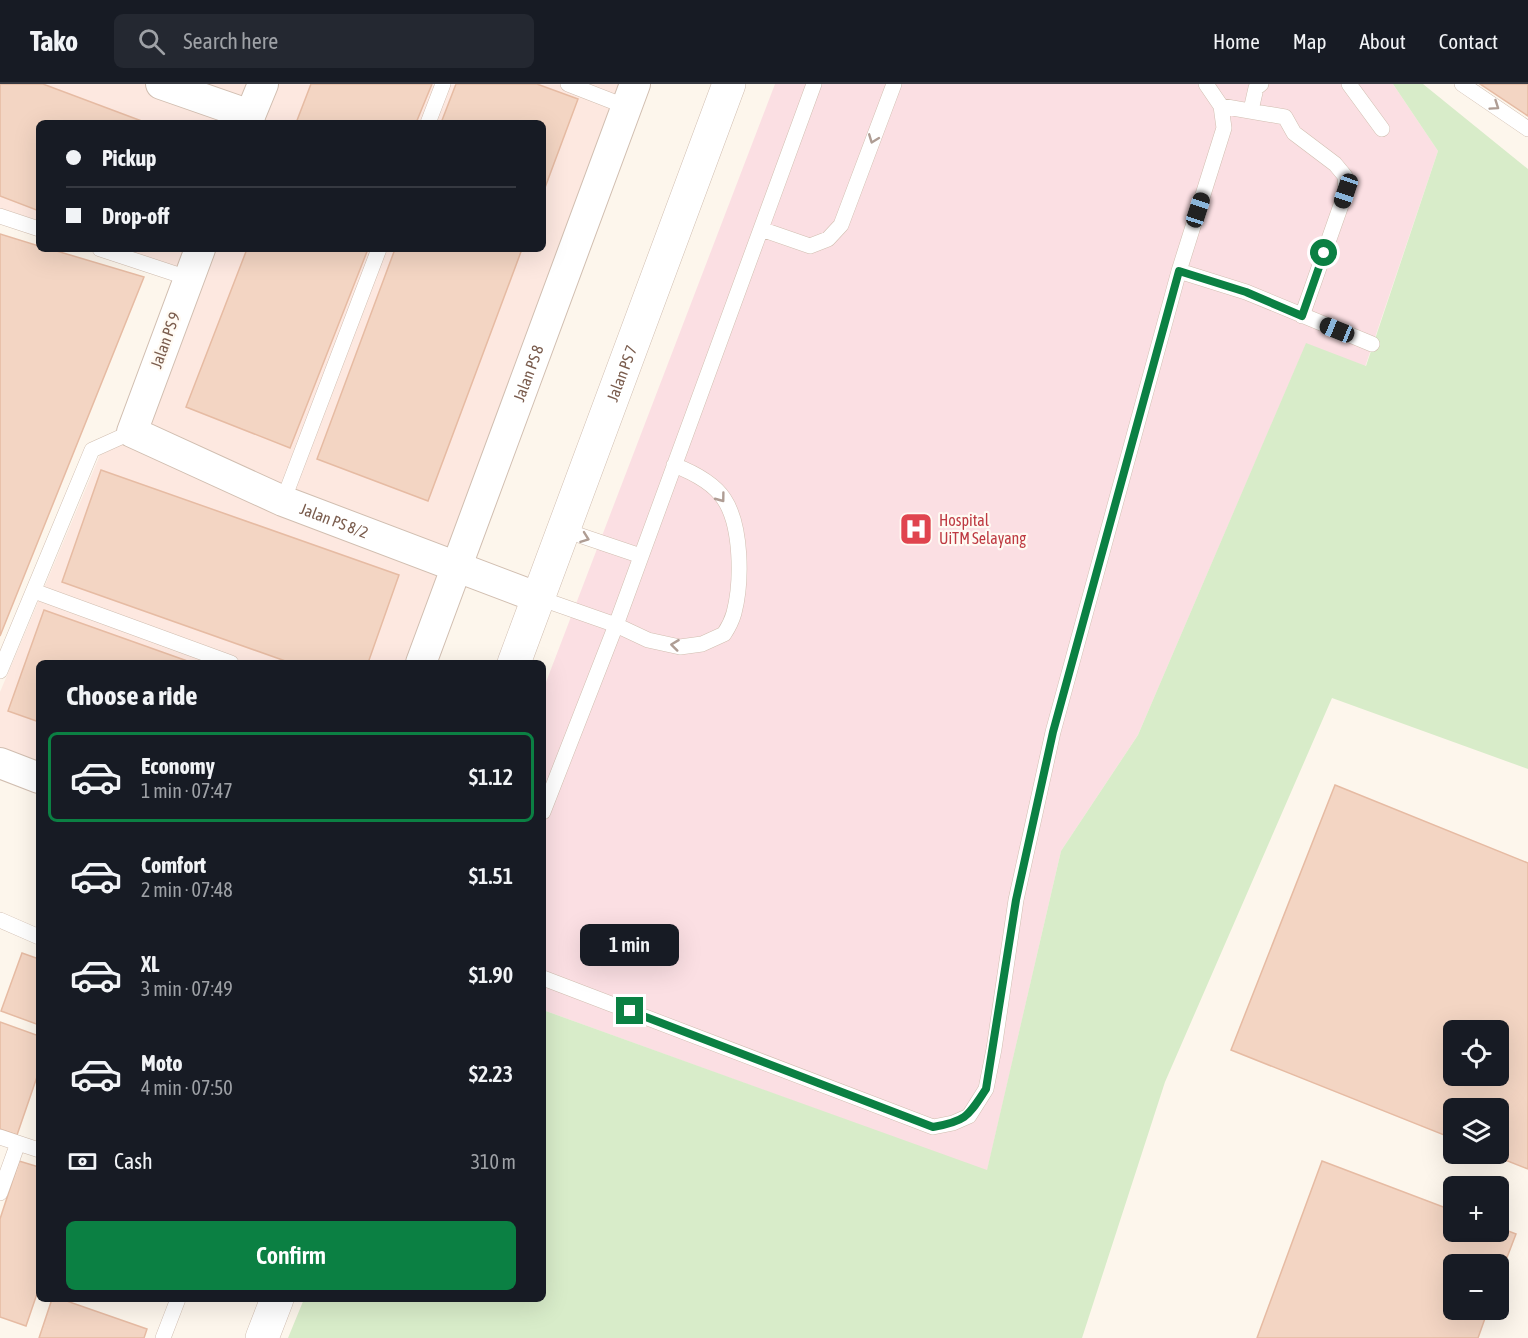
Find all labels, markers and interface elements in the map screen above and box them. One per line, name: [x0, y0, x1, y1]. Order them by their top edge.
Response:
search box: [114, 14, 534, 68]
text: Tako: [30, 25, 78, 57]
icon: search: [135, 25, 168, 58]
text: Search here: [183, 28, 278, 54]
text: Home: [1213, 29, 1260, 53]
text: Map: [1293, 29, 1327, 53]
text: About: [1360, 29, 1406, 53]
text: Contact: [1439, 29, 1498, 53]
one-way arrow: [1488, 99, 1499, 110]
one-way arrow: [868, 133, 881, 143]
text: Pickup: [102, 145, 157, 171]
car: [1332, 171, 1360, 211]
car: [1184, 190, 1212, 230]
text: Drop-off: [102, 203, 169, 229]
route start: [1310, 239, 1337, 266]
street label: Jalan PS 9: [147, 309, 183, 371]
car: [1317, 315, 1357, 345]
street label: Jalan PS 8: [510, 343, 547, 404]
street label: Jalan PS 7: [603, 343, 640, 404]
one-way arrow: [714, 491, 725, 502]
street label: Jalan PS 8/2: [298, 499, 371, 541]
hospital icon: Hospital UiTM Selayang: [898, 511, 934, 547]
place label: Hospital UiTM Selayang: [939, 511, 1026, 548]
one-way arrow: [580, 530, 590, 543]
one-way arrow: [670, 640, 679, 652]
text: Choose a ride: [66, 680, 198, 711]
icon: car: [69, 750, 123, 804]
text: Economy: [141, 753, 215, 779]
text: $1.12: [469, 764, 513, 790]
text: 1 min · 07:47: [141, 779, 233, 802]
icon: car: [69, 849, 123, 903]
text: Comfort: [141, 852, 206, 878]
text: $1.51: [469, 863, 513, 889]
text: 2 min · 07:48: [141, 878, 233, 901]
callout: 1 min: [580, 924, 680, 966]
text: 1 min: [609, 933, 650, 956]
icon: car: [69, 948, 123, 1002]
text: XL: [141, 951, 159, 977]
text: $1.90: [469, 962, 513, 988]
text: 3 min · 07:49: [141, 977, 233, 1000]
route end: [616, 997, 643, 1024]
map controls: [1443, 1020, 1509, 1320]
button: locate: [1443, 1020, 1509, 1086]
icon: car: [69, 1047, 123, 1101]
text: Moto: [141, 1050, 183, 1076]
text: $2.23: [469, 1061, 513, 1087]
text: 4 min · 07:50: [141, 1076, 233, 1099]
button: layers: [1443, 1098, 1509, 1164]
icon: cash: [66, 1145, 99, 1178]
text: Cash: [114, 1148, 153, 1174]
text: 310 m: [471, 1150, 516, 1173]
button: +: [1443, 1176, 1509, 1242]
button: Confirm: [66, 1221, 516, 1290]
button: −: [1443, 1254, 1509, 1320]

